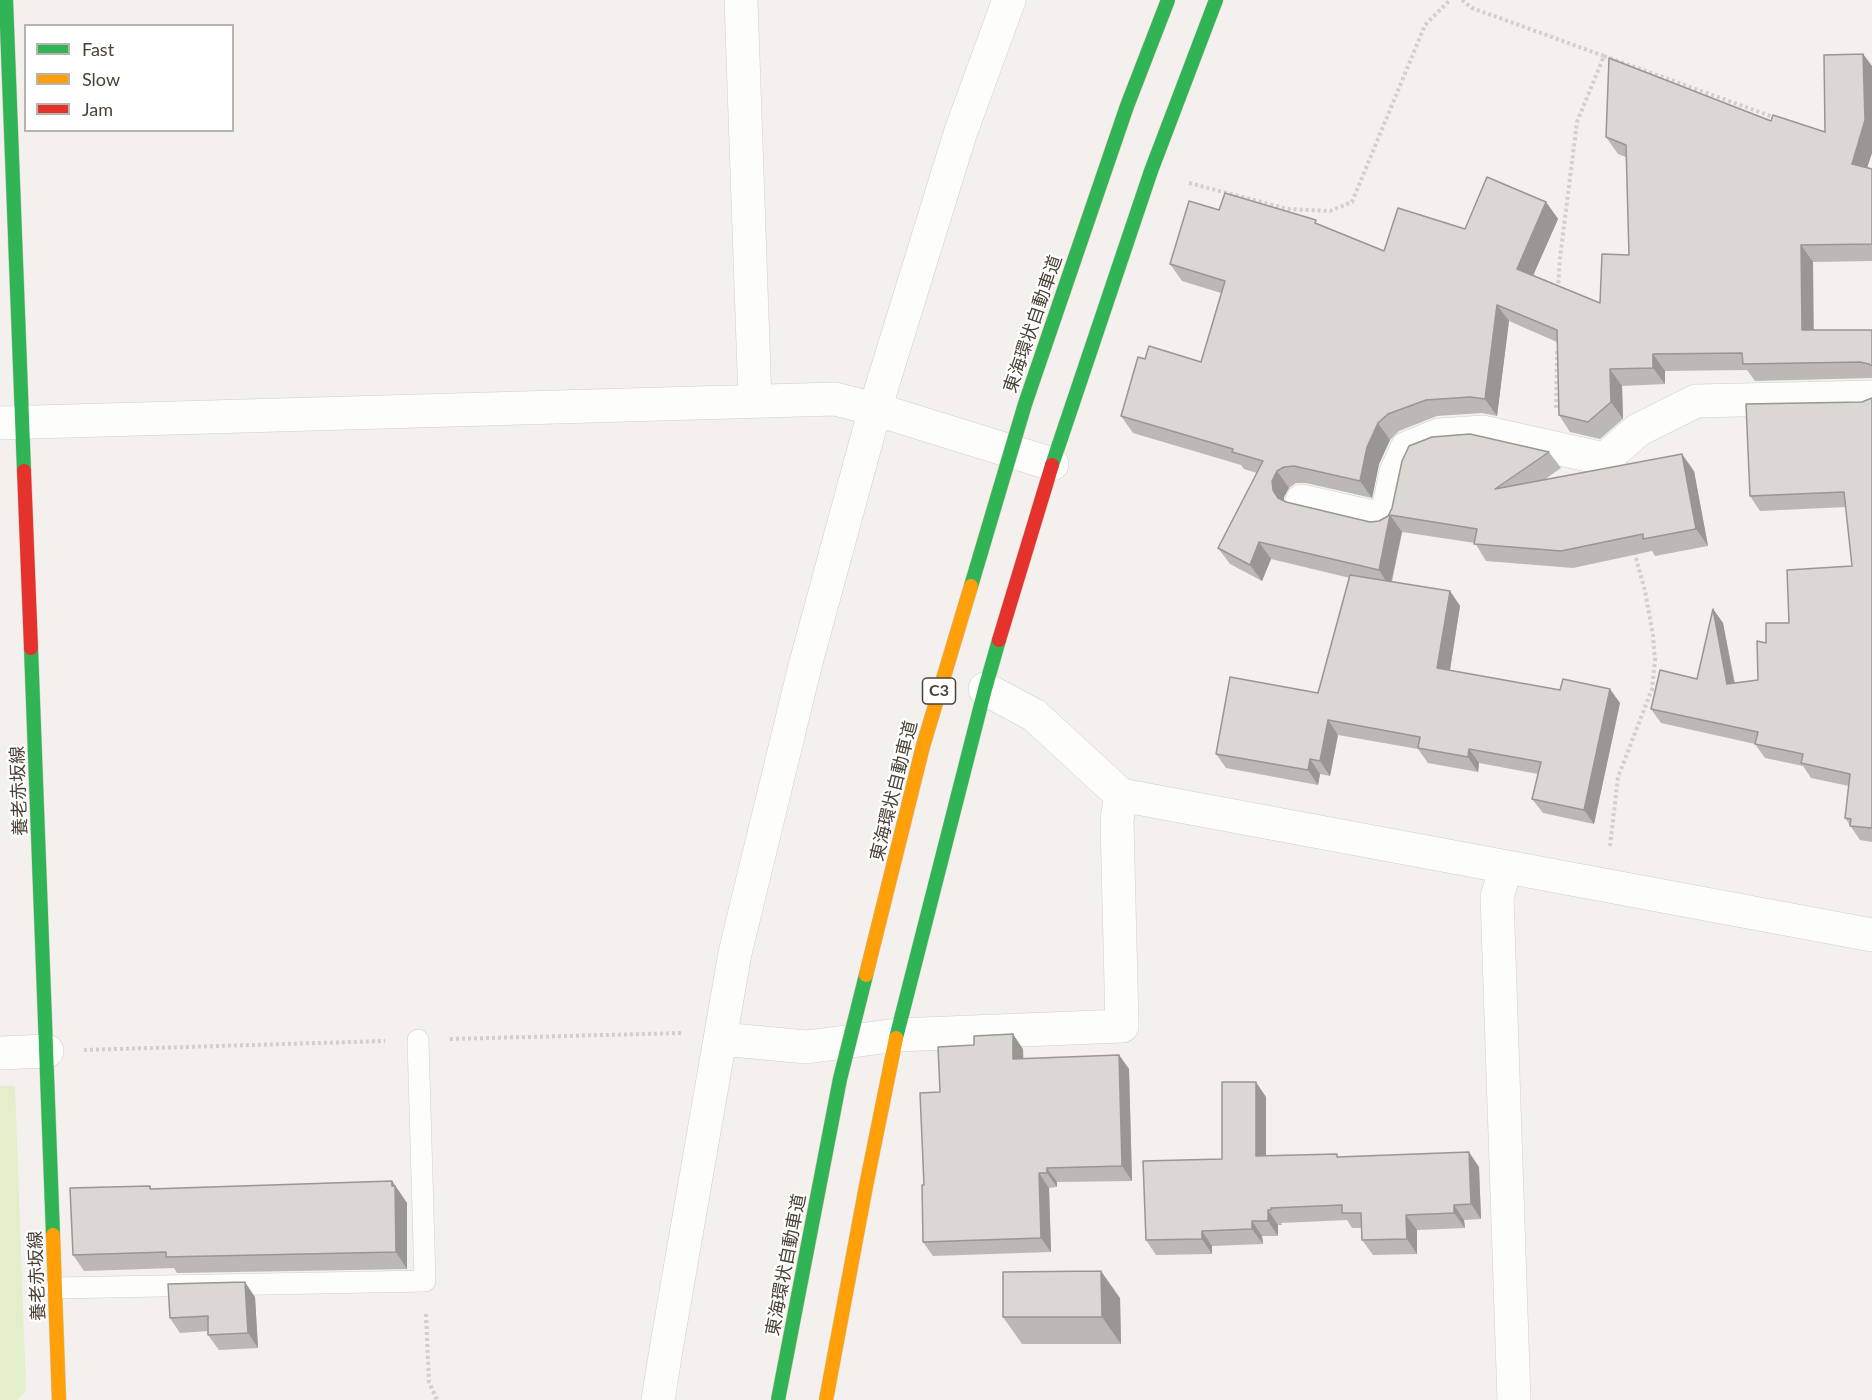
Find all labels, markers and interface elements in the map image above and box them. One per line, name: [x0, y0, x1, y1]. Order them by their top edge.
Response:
legend: [24, 24, 234, 132]
text: Fast: [82, 38, 114, 60]
text: Slow: [82, 68, 120, 90]
text: Jam: [82, 98, 113, 120]
street label: 東海環状自動車道: [999, 252, 1067, 396]
road number: C3: [922, 678, 956, 704]
street label: 東海環状自動車道: [866, 719, 922, 863]
street label: 養老赤坂線: [7, 746, 31, 836]
street label: 東海環状自動車道: [762, 1192, 810, 1338]
street label: 養老赤坂線: [25, 1231, 49, 1321]

